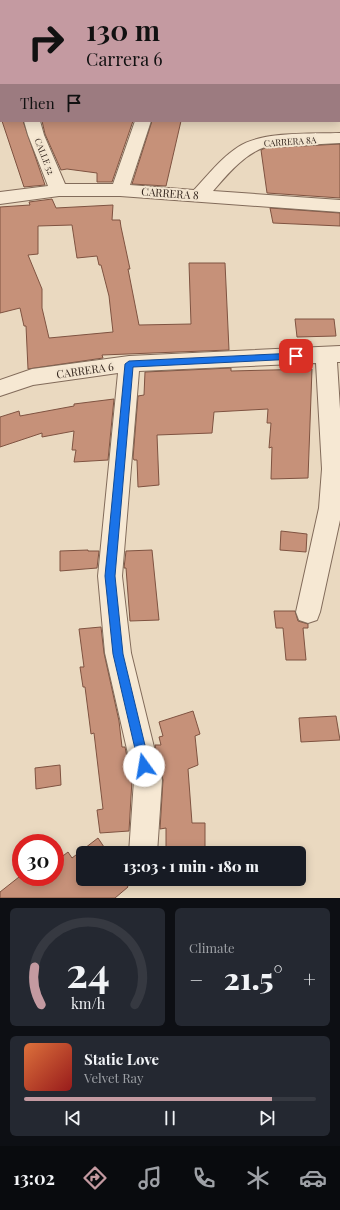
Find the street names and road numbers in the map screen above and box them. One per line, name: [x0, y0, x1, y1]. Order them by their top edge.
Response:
street label: CARRERA 8A: [263, 133, 317, 149]
street label: CALLE 52: [32, 136, 58, 176]
street label: CARRERA 8: [141, 184, 200, 203]
street label: CARRERA 6: [55, 359, 115, 381]

